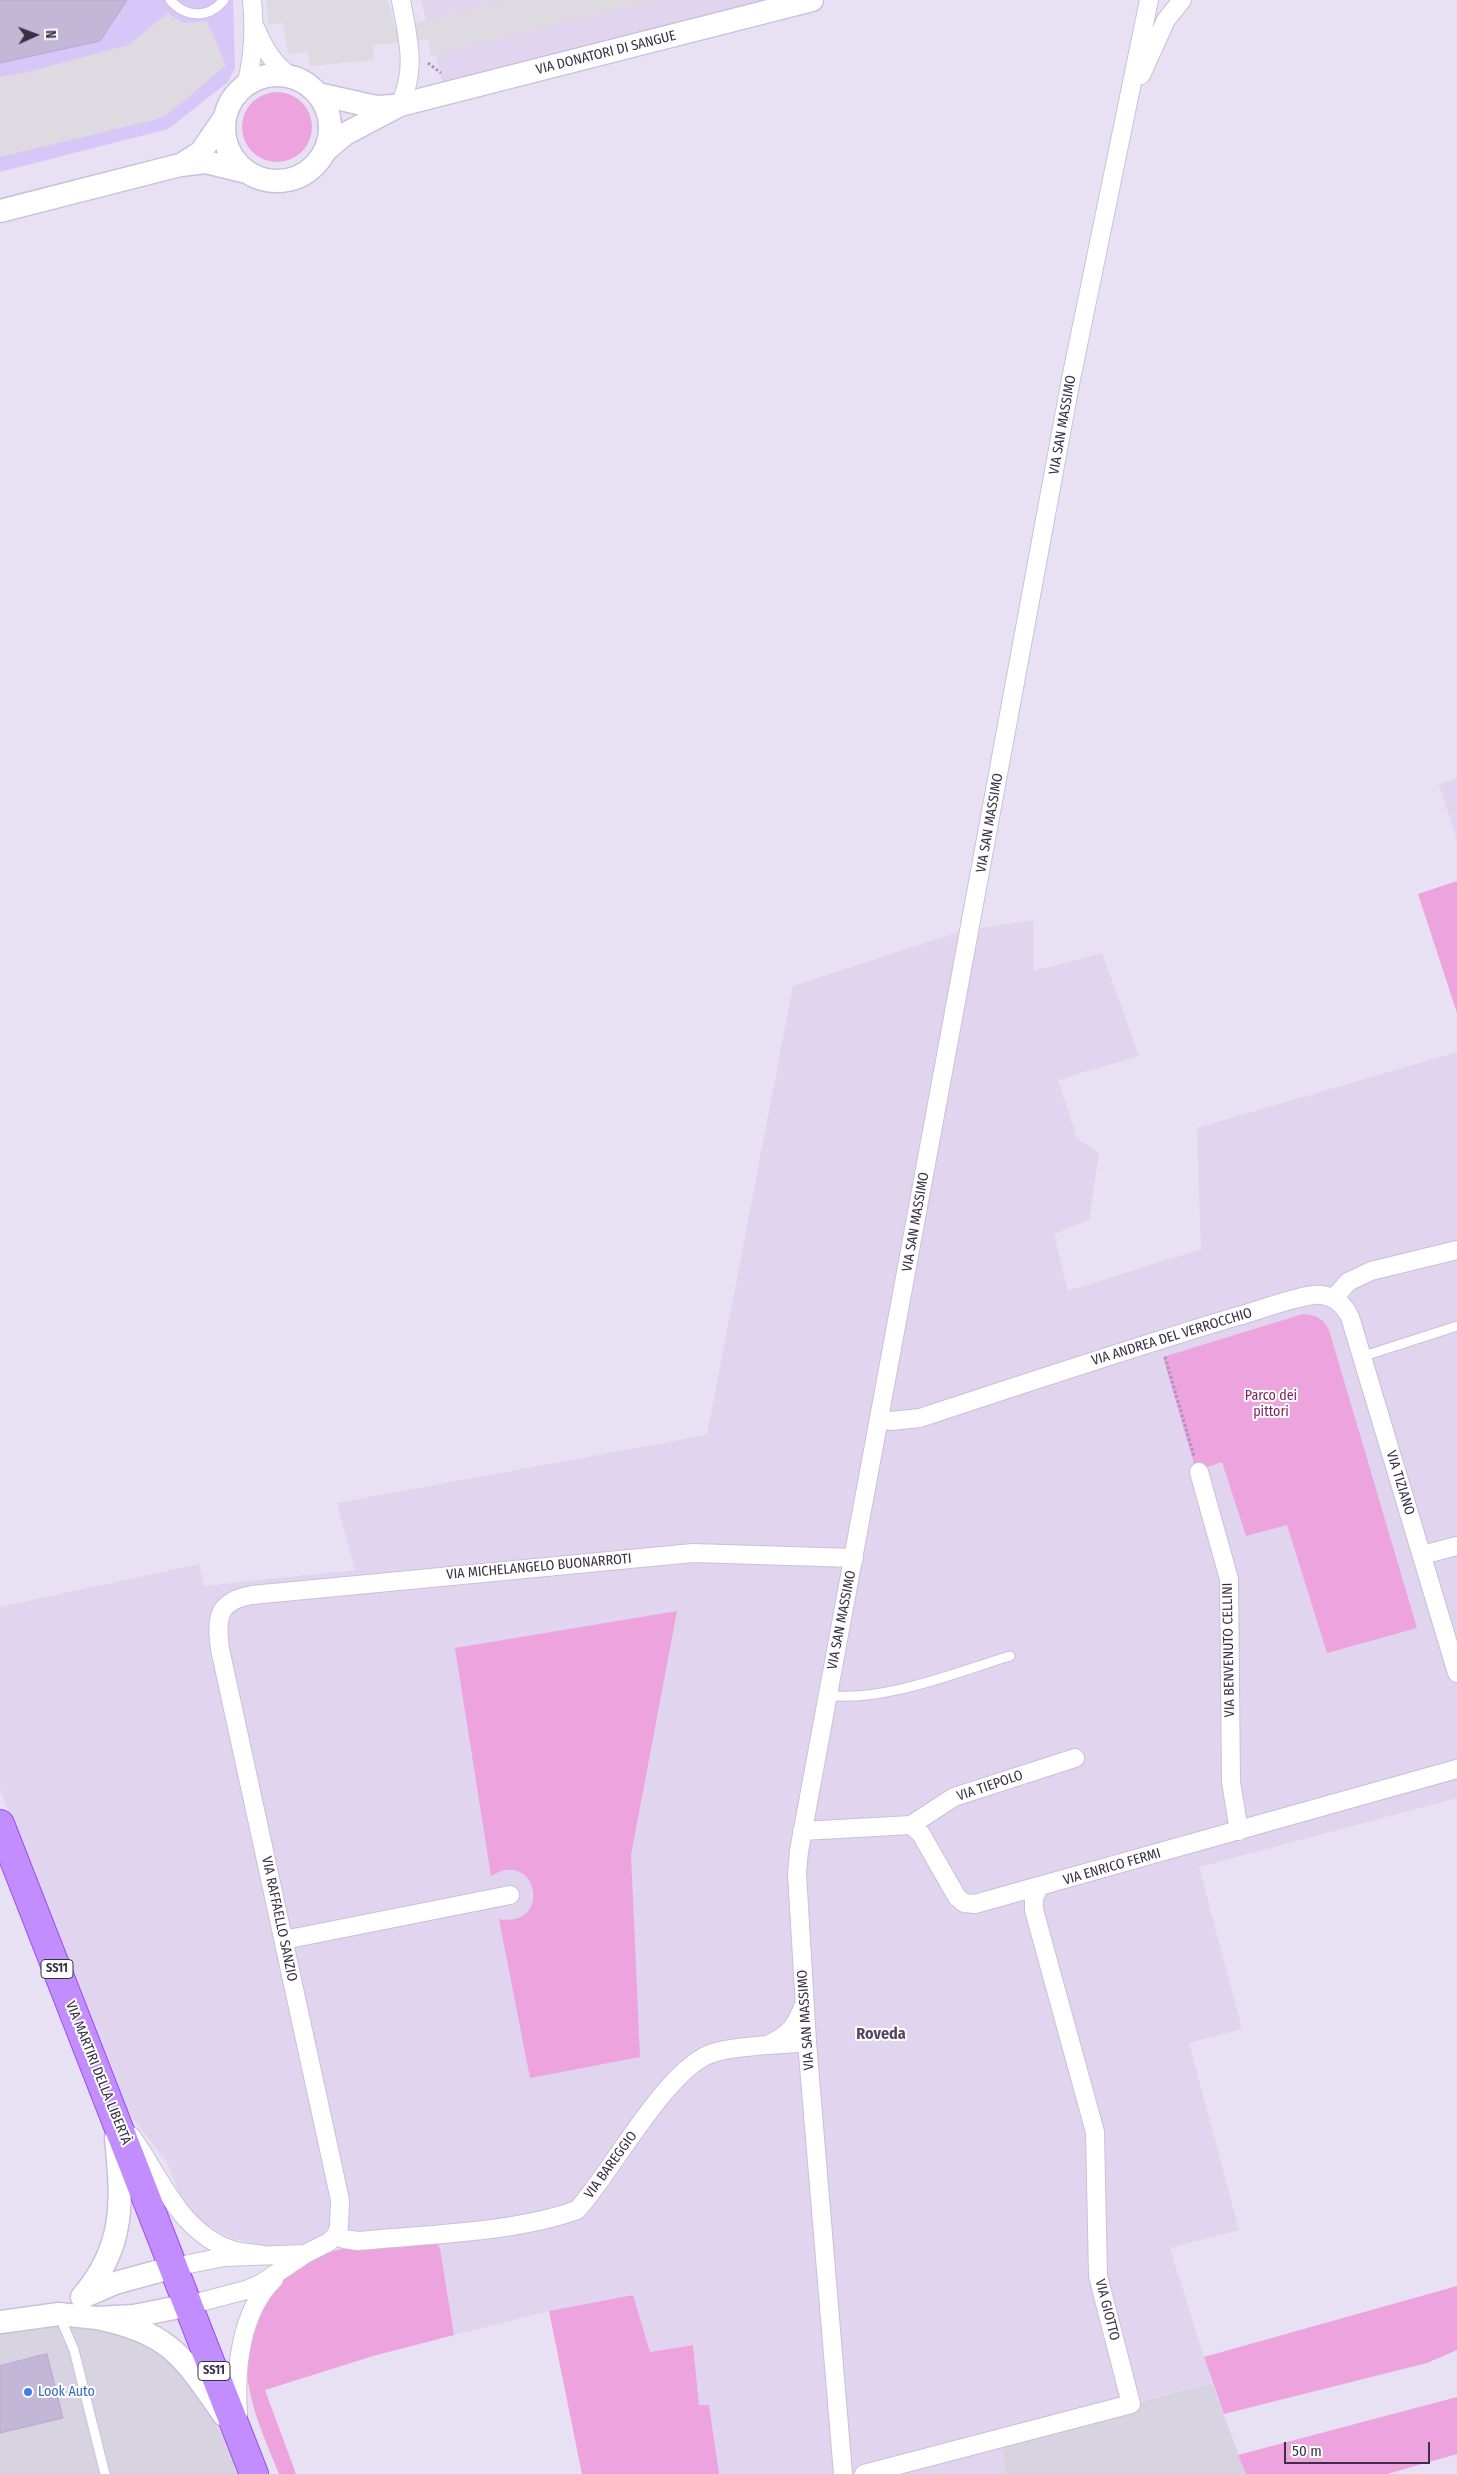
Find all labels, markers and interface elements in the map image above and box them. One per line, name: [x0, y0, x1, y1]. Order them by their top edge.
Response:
north arrow: [10, 10, 60, 60]
street label: VIA DONATORI DI SANGUE: [534, 27, 678, 79]
text: N: [42, 30, 59, 39]
street label: VIA SAN MASSIMO: [1046, 374, 1080, 476]
street label: VIA SAN MASSIMO: [973, 772, 1007, 874]
street label: VIA SAN MASSIMO: [899, 1171, 933, 1273]
street label: VIA ANDREA DEL VERROCCHIO: [1090, 1305, 1254, 1369]
park label: Parco dei pittori: [1245, 1388, 1297, 1420]
street label: VIA TIZIANO: [1382, 1449, 1418, 1517]
street label: VIA MICHELANGELO BUONARROTI: [446, 1551, 632, 1583]
street label: VIA SAN MASSIMO: [824, 1569, 860, 1671]
street label: VIA BENVENUTO CELLINI: [1219, 1583, 1239, 1717]
street label: VIA TIEPOLO: [955, 1767, 1025, 1805]
street label: VIA ENRICO FERMI: [1061, 1845, 1163, 1889]
street label: VIA RAFFAELLO SANZIO: [258, 1855, 300, 1983]
road number: SS11: [41, 1960, 73, 1978]
street label: VIA SAN MASSIMO: [794, 1969, 818, 2071]
street label: VIA MARTIRI DELLA LIBERTÀ: [62, 1999, 134, 2147]
district label: Roveda: [856, 2025, 906, 2045]
street label: VIA BAREGGIO: [581, 2128, 641, 2202]
street label: VIA GIOTTO: [1091, 2278, 1123, 2342]
road number: SS11: [198, 2362, 230, 2380]
place label: Look Auto: [38, 2384, 95, 2400]
marker: Look Auto: [22, 2386, 34, 2398]
scale bar: [1287, 2432, 1433, 2464]
text: 50 m: [1292, 2442, 1322, 2460]

